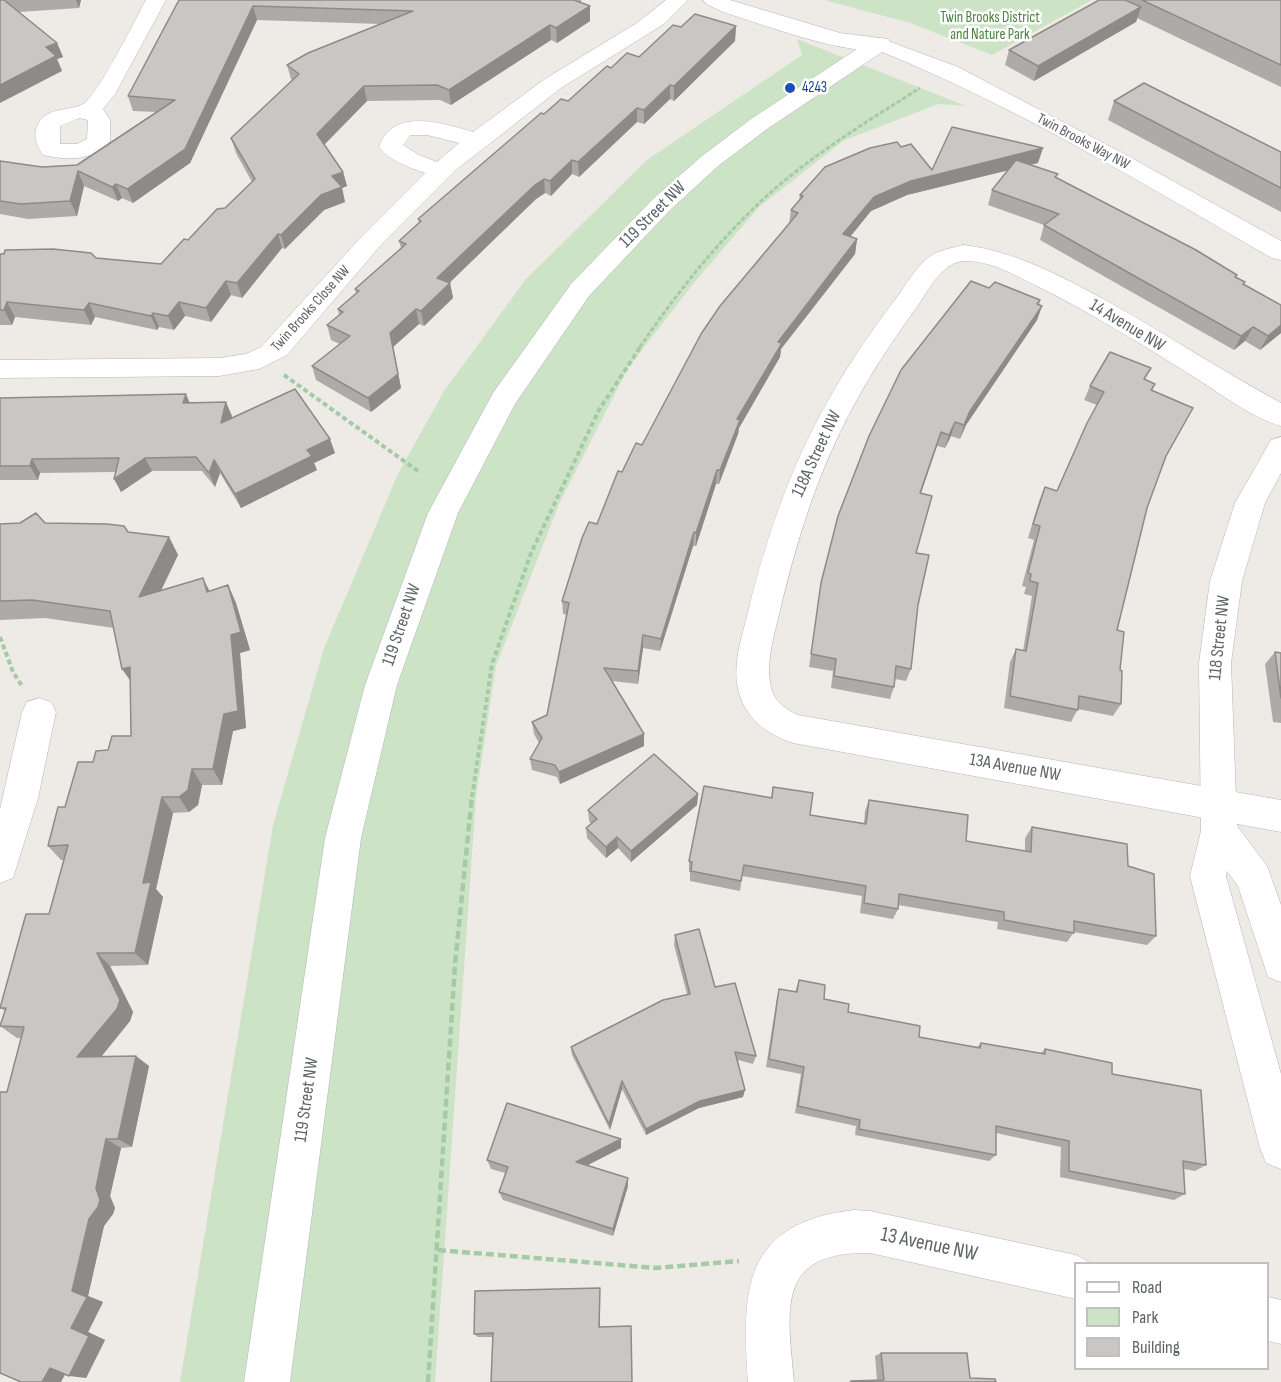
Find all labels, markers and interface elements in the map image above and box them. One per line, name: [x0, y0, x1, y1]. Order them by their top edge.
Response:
park label: Twin Brooks District and Nature Park: [940, 9, 1040, 44]
place label: 4243: [802, 79, 827, 97]
marker: 4243: [783, 81, 797, 95]
street label: Twin Brooks Way NW: [1034, 110, 1132, 174]
street label: 119 Street NW: [615, 177, 691, 253]
street label: Twin Brooks Close NW: [268, 262, 354, 356]
street label: 14 Avenue NW: [1085, 295, 1169, 357]
street label: 118A Street NW: [788, 407, 846, 501]
street label: 119 Street NW: [378, 581, 426, 669]
street label: 118 Street NW: [1205, 595, 1235, 681]
street label: 13A Avenue NW: [968, 749, 1062, 787]
street label: 119 Street NW: [290, 1056, 324, 1144]
street label: 13 Avenue NW: [878, 1222, 980, 1268]
legend: [1074, 1262, 1269, 1370]
text: Road: [1132, 1277, 1162, 1298]
text: Park: [1132, 1307, 1158, 1328]
text: Building: [1132, 1337, 1180, 1358]

